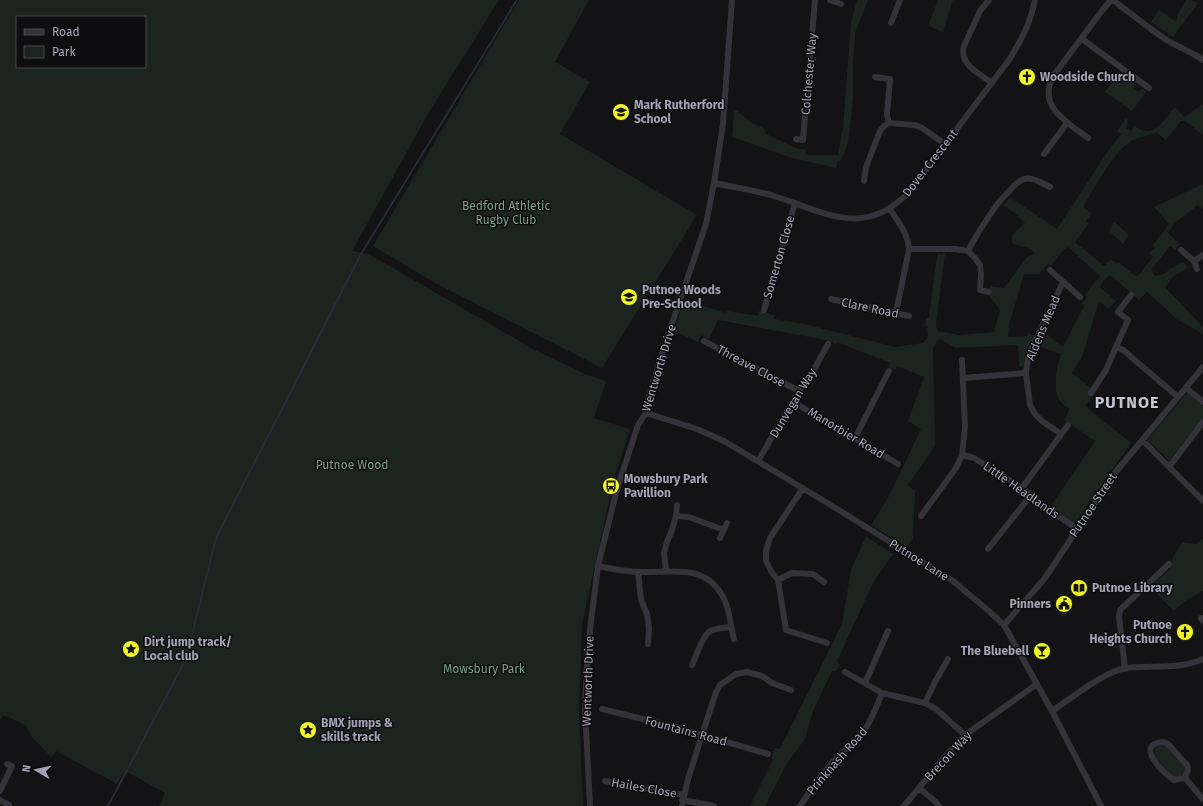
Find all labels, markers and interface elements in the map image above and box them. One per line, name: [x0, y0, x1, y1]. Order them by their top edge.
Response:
legend: [16, 16, 146, 68]
text: Road: [52, 25, 80, 39]
street label: Colchester Way: [798, 32, 820, 116]
text: Park: [52, 45, 76, 59]
church icon: Woodside Church: [1017, 67, 1037, 87]
place label: Woodside Church: [1040, 70, 1135, 84]
place label: Mark Rutherford School: [634, 98, 724, 126]
school or university icon: Mark Rutherford School: [611, 102, 631, 122]
street label: Dover Crescent: [899, 126, 961, 199]
park label: Bedford Athletic Rugby Club: [462, 199, 550, 227]
street label: Somerton Close: [760, 214, 798, 300]
place label: Putnoe Woods Pre-School: [642, 283, 721, 311]
school or university icon: Putnoe Woods Pre-School: [619, 287, 639, 307]
street label: Aldens Mead: [1023, 293, 1063, 363]
street label: Clare Road: [840, 295, 900, 321]
street label: Wentworth Drive: [639, 323, 679, 413]
street label: Threave Close: [715, 342, 787, 390]
street label: Dunvegan Way: [767, 366, 819, 440]
district label: PUTNOE: [1095, 393, 1159, 412]
street label: Manorbier Road: [805, 405, 887, 461]
park label: Putnoe Wood: [316, 458, 388, 472]
street label: Little Headlands: [980, 459, 1062, 522]
street label: Putnoe Street: [1066, 470, 1120, 540]
place label: Mowsbury Park Pavillion: [624, 472, 708, 500]
bus stop icon: Mowsbury Park Pavillion: [601, 476, 621, 496]
street label: Putnoe Lane: [887, 536, 951, 584]
library icon: Putnoe Library: [1069, 578, 1089, 598]
place label: Putnoe Library: [1092, 581, 1173, 595]
public building icon: Pinners: [1054, 594, 1074, 614]
place label: Pinners: [1009, 597, 1051, 611]
place label: Putnoe Heights Church: [1089, 618, 1172, 646]
church icon: Putnoe Heights Church: [1175, 622, 1195, 642]
place label: Dirt jump track/ Local club: [144, 635, 232, 663]
street label: Wentworth Drive: [579, 635, 597, 727]
place icon: Dirt jump track/ Local club: [121, 639, 141, 659]
bar icon: The Bluebell: [1032, 641, 1052, 661]
place label: The Bluebell: [961, 644, 1029, 658]
park label: Mowsbury Park: [443, 662, 526, 676]
street label: Fountains Road: [644, 713, 728, 749]
place label: BMX jumps & skills track: [321, 716, 393, 744]
place icon: BMX jumps & skills track: [298, 720, 318, 740]
street label: Prinknash Road: [804, 724, 870, 798]
street label: Brecon Way: [922, 728, 975, 784]
north arrow: [16, 750, 56, 790]
text: N: [20, 764, 34, 773]
street label: Hailes Close: [610, 775, 678, 801]

